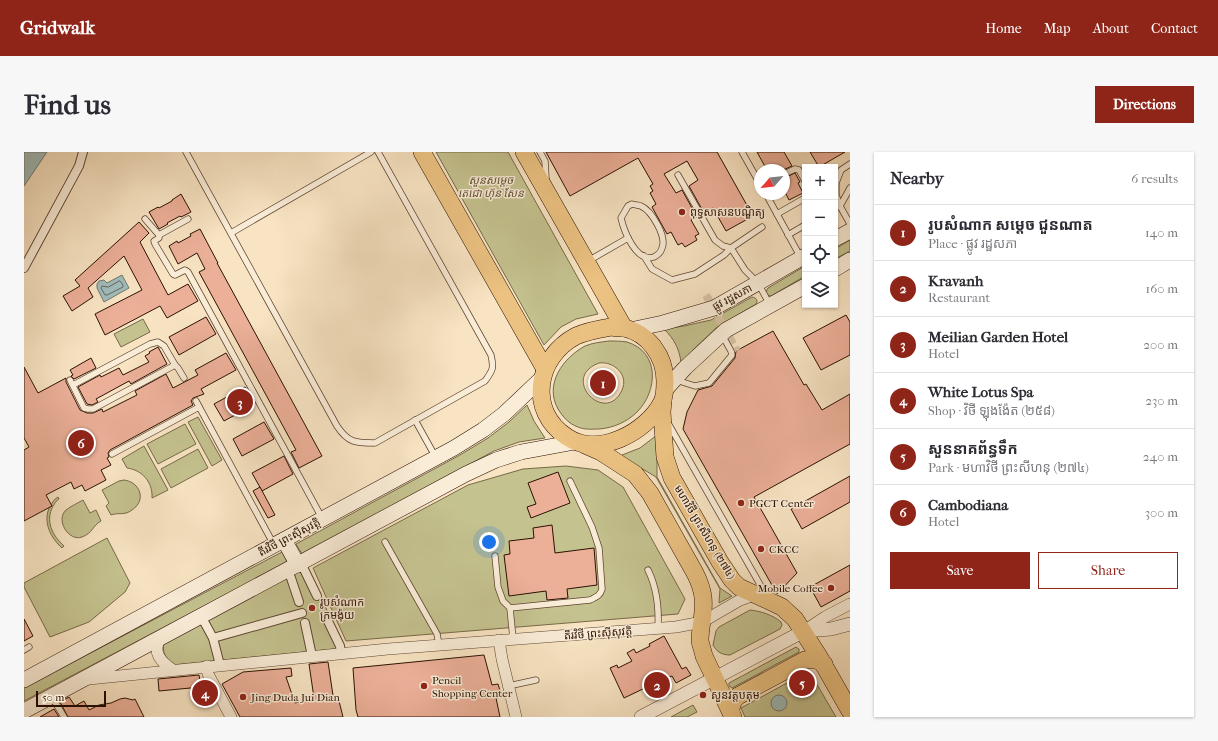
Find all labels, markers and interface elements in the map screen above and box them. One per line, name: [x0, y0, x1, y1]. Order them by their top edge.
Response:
text: Gridwalk: [20, 17, 95, 39]
text: Home: [985, 20, 1022, 37]
text: Map: [1044, 20, 1071, 37]
text: About: [1093, 20, 1129, 37]
text: Contact: [1151, 20, 1198, 37]
button: Directions: [1095, 86, 1194, 123]
text: Find us: [24, 88, 111, 121]
north arrow: [754, 164, 790, 200]
map controls: [802, 164, 838, 308]
button: +: [802, 164, 838, 200]
text: Nearby: [890, 168, 944, 188]
text: 6 results: [1131, 171, 1178, 186]
park label: សួនសម្តេច តេជោ ហ៊ុន សែន: [458, 174, 525, 200]
button: −: [802, 200, 838, 236]
place label: ពុទ្ធសាសនបណ្ឌិត្យ: [690, 205, 765, 219]
marker: ពុទ្ធសាសនបណ្ឌិត្យ: [677, 207, 687, 217]
text: រូបសំណាក សម្ដេច ជួនណាត: [928, 216, 1093, 234]
text: 1: [901, 225, 905, 240]
text: 140 m: [1145, 225, 1178, 240]
button: locate: [802, 236, 838, 272]
text: Place · ផ្លូវ រដ្ឋសភា: [928, 236, 1017, 251]
button: layers: [802, 272, 838, 308]
text: Kravanh: [928, 272, 983, 290]
text: 2: [900, 281, 906, 296]
text: 160 m: [1146, 281, 1178, 296]
street label: ផ្លូវ រដ្ឋសភា: [710, 282, 756, 316]
text: Restaurant: [928, 290, 990, 305]
text: Meilian Garden Hotel: [928, 328, 1068, 346]
text: 3: [900, 337, 906, 352]
text: 200 m: [1143, 337, 1178, 352]
text: Hotel: [928, 346, 959, 361]
pin: 1: [590, 368, 616, 398]
text: White Lotus Spa: [928, 383, 1034, 401]
pin: 3: [227, 387, 253, 417]
text: 4: [899, 393, 907, 408]
text: 230 m: [1145, 393, 1178, 408]
text: Shop · វិថី ឡុងង៉ែត (២៥៨): [928, 403, 1055, 418]
pin: 6: [68, 428, 94, 458]
text: សួននាគព័ន្ធទឹក: [928, 440, 1018, 458]
text: 5: [900, 449, 906, 464]
text: 240 m: [1143, 449, 1178, 464]
text: Park · មហាវិថី ព្រះសីហនុ (២៧៤): [928, 460, 1089, 475]
street label: មហាវិថី ព្រះសីហនុ (២៧៤): [671, 482, 739, 582]
text: Cambodiana: [928, 496, 1008, 514]
place label: PGCT Center: [749, 497, 814, 510]
marker: PGCT Center: [736, 498, 746, 508]
text: 6: [899, 505, 907, 520]
text: 300 m: [1145, 505, 1178, 520]
street label: តីរវិថី ព្រះស៊ីសុវត្តិ: [255, 514, 323, 560]
text: Hotel: [928, 514, 959, 529]
your location: [479, 532, 499, 552]
place label: CKCC: [769, 543, 799, 556]
marker: CKCC: [756, 544, 766, 554]
button: Save: [890, 552, 1030, 589]
button: Share: [1038, 552, 1178, 589]
place label: Mobile Coffee: [757, 582, 824, 595]
marker: Mobile Coffee: [826, 583, 836, 593]
place label: រូបសំណាក ក្រមង៉ុយ: [320, 595, 364, 622]
marker: រូបសំណាក ក្រមង៉ុយ: [307, 603, 317, 613]
street label: តីរវិថី ព្រះស៊ីសុវត្តិ: [563, 623, 633, 643]
pin: 5: [789, 668, 815, 698]
pin: 2: [644, 670, 670, 700]
place label: Pencil Shopping Center: [432, 674, 513, 700]
pin: 4: [192, 678, 218, 708]
marker: Pencil Shopping Center: [419, 681, 429, 691]
scale bar: [36, 689, 106, 708]
place label: សួនវត្តបតុម: [711, 689, 760, 702]
marker: សួនវត្តបតុម: [698, 690, 708, 700]
text: 50 m: [42, 691, 64, 704]
place label: Jing Duda Jui Dian: [250, 691, 340, 704]
marker: Jing Duda Jui Dian: [238, 692, 248, 702]

